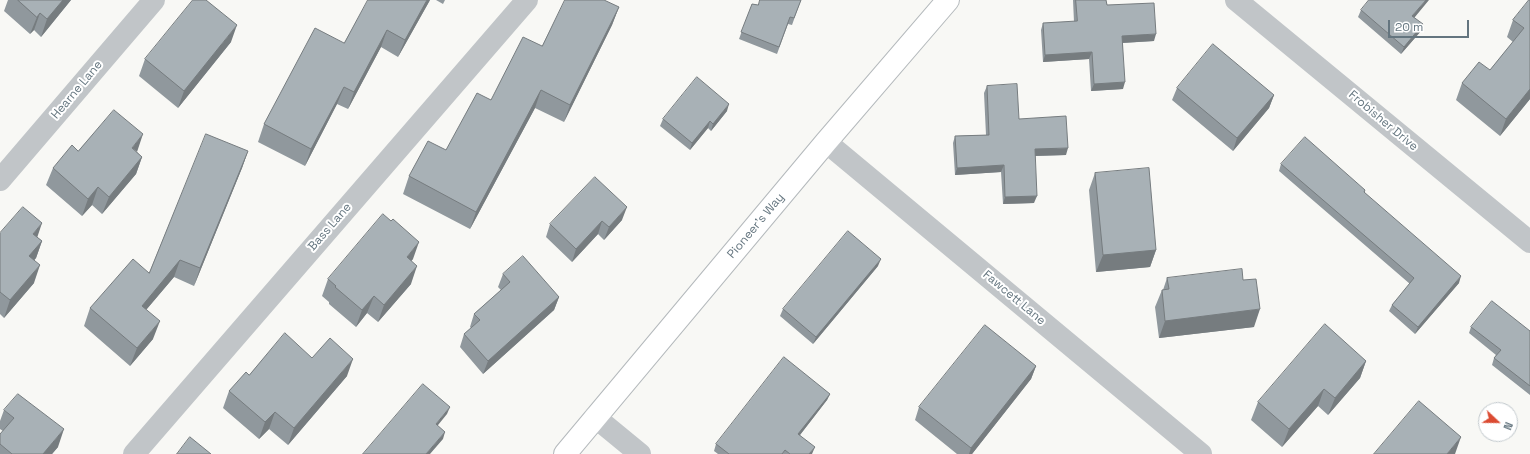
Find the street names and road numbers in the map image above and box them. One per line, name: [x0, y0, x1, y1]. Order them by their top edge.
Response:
street label: Hearne Lane: [48, 58, 106, 122]
street label: Frobisher Drive: [1345, 88, 1421, 154]
street label: Pioneer's Way: [725, 191, 787, 261]
street label: Bass Lane: [305, 200, 355, 254]
street label: Fawcett Lane: [980, 268, 1048, 328]

